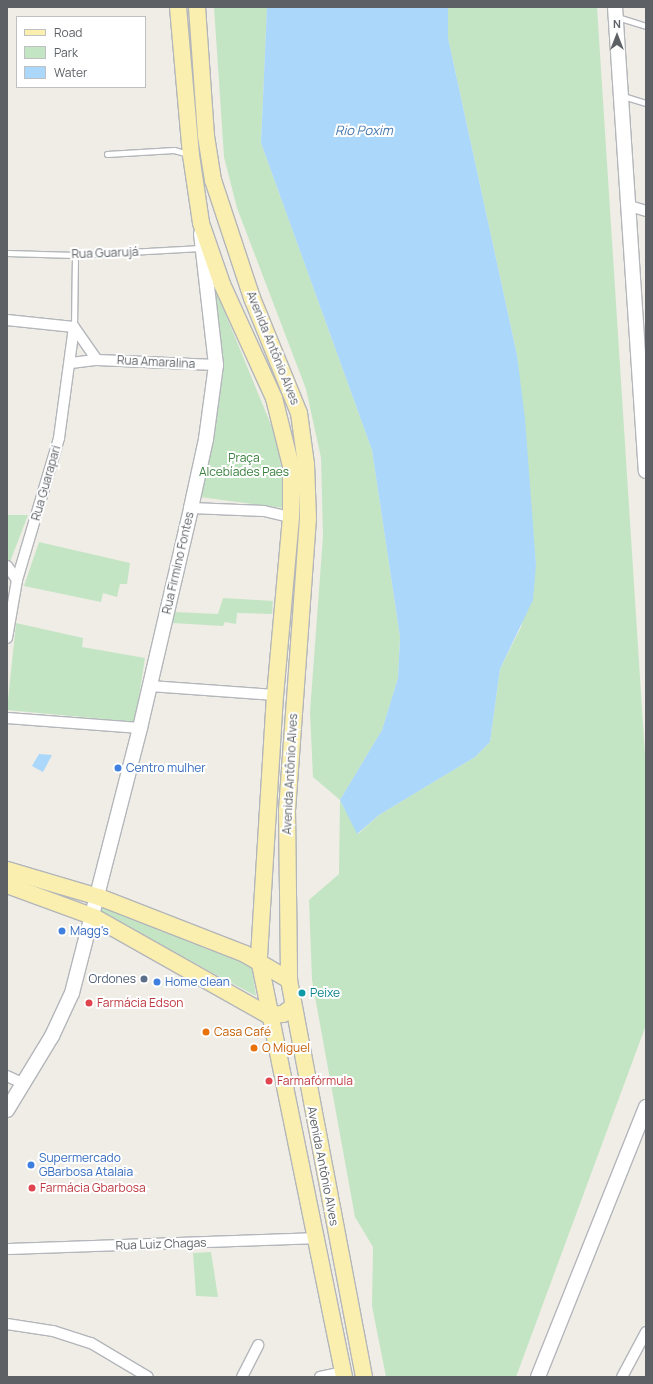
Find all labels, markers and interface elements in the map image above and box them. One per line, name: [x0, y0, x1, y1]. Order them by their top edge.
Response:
legend: [16, 16, 146, 88]
north arrow: [597, 16, 637, 56]
text: N: [613, 16, 621, 31]
text: Road: [54, 24, 82, 41]
text: Park: [54, 44, 78, 61]
text: Water: [54, 64, 87, 81]
water label: Rio Poxim: [335, 122, 393, 138]
street label: Rua Guarujá: [71, 245, 139, 261]
street label: Avenida Antônio Alves: [244, 289, 302, 407]
street label: Rua Amaralina: [116, 353, 196, 371]
street label: Rua Guarapari: [28, 444, 64, 522]
park label: Praça Alcebíades Paes: [199, 451, 289, 479]
street label: Rua Firmino Fontes: [159, 510, 197, 616]
street label: Avenida Antônio Alves: [280, 713, 300, 835]
place label: Centro mulher: [126, 761, 206, 775]
marker: Centro mulher: [113, 763, 123, 773]
place label: Magg's: [70, 924, 109, 938]
marker: Magg's: [57, 926, 67, 936]
place label: Ordones: [89, 972, 136, 986]
marker: Ordones: [139, 974, 149, 984]
place label: Home clean: [165, 975, 230, 989]
marker: Home clean: [152, 977, 162, 987]
place label: Peixe: [310, 986, 340, 1000]
marker: Peixe: [297, 988, 307, 998]
place label: Farmácia Edson: [97, 996, 183, 1010]
marker: Farmácia Edson: [84, 998, 94, 1008]
place label: Casa Café: [214, 1025, 271, 1039]
marker: Casa Café: [201, 1027, 211, 1037]
place label: O Miguel: [262, 1041, 310, 1055]
marker: O Miguel: [249, 1043, 259, 1053]
place label: Farmafórmula: [277, 1074, 353, 1088]
marker: Farmafórmula: [264, 1076, 274, 1086]
street label: Avenida Antônio Alves: [304, 1105, 342, 1227]
place label: Supermercado GBarbosa Atalaia: [39, 1151, 133, 1179]
marker: Supermercado GBarbosa Atalaia: [26, 1160, 36, 1170]
place label: Farmácia Gbarbosa: [40, 1181, 146, 1195]
marker: Farmácia Gbarbosa: [27, 1183, 37, 1193]
street label: Rua Luiz Chagas: [115, 1235, 207, 1253]

